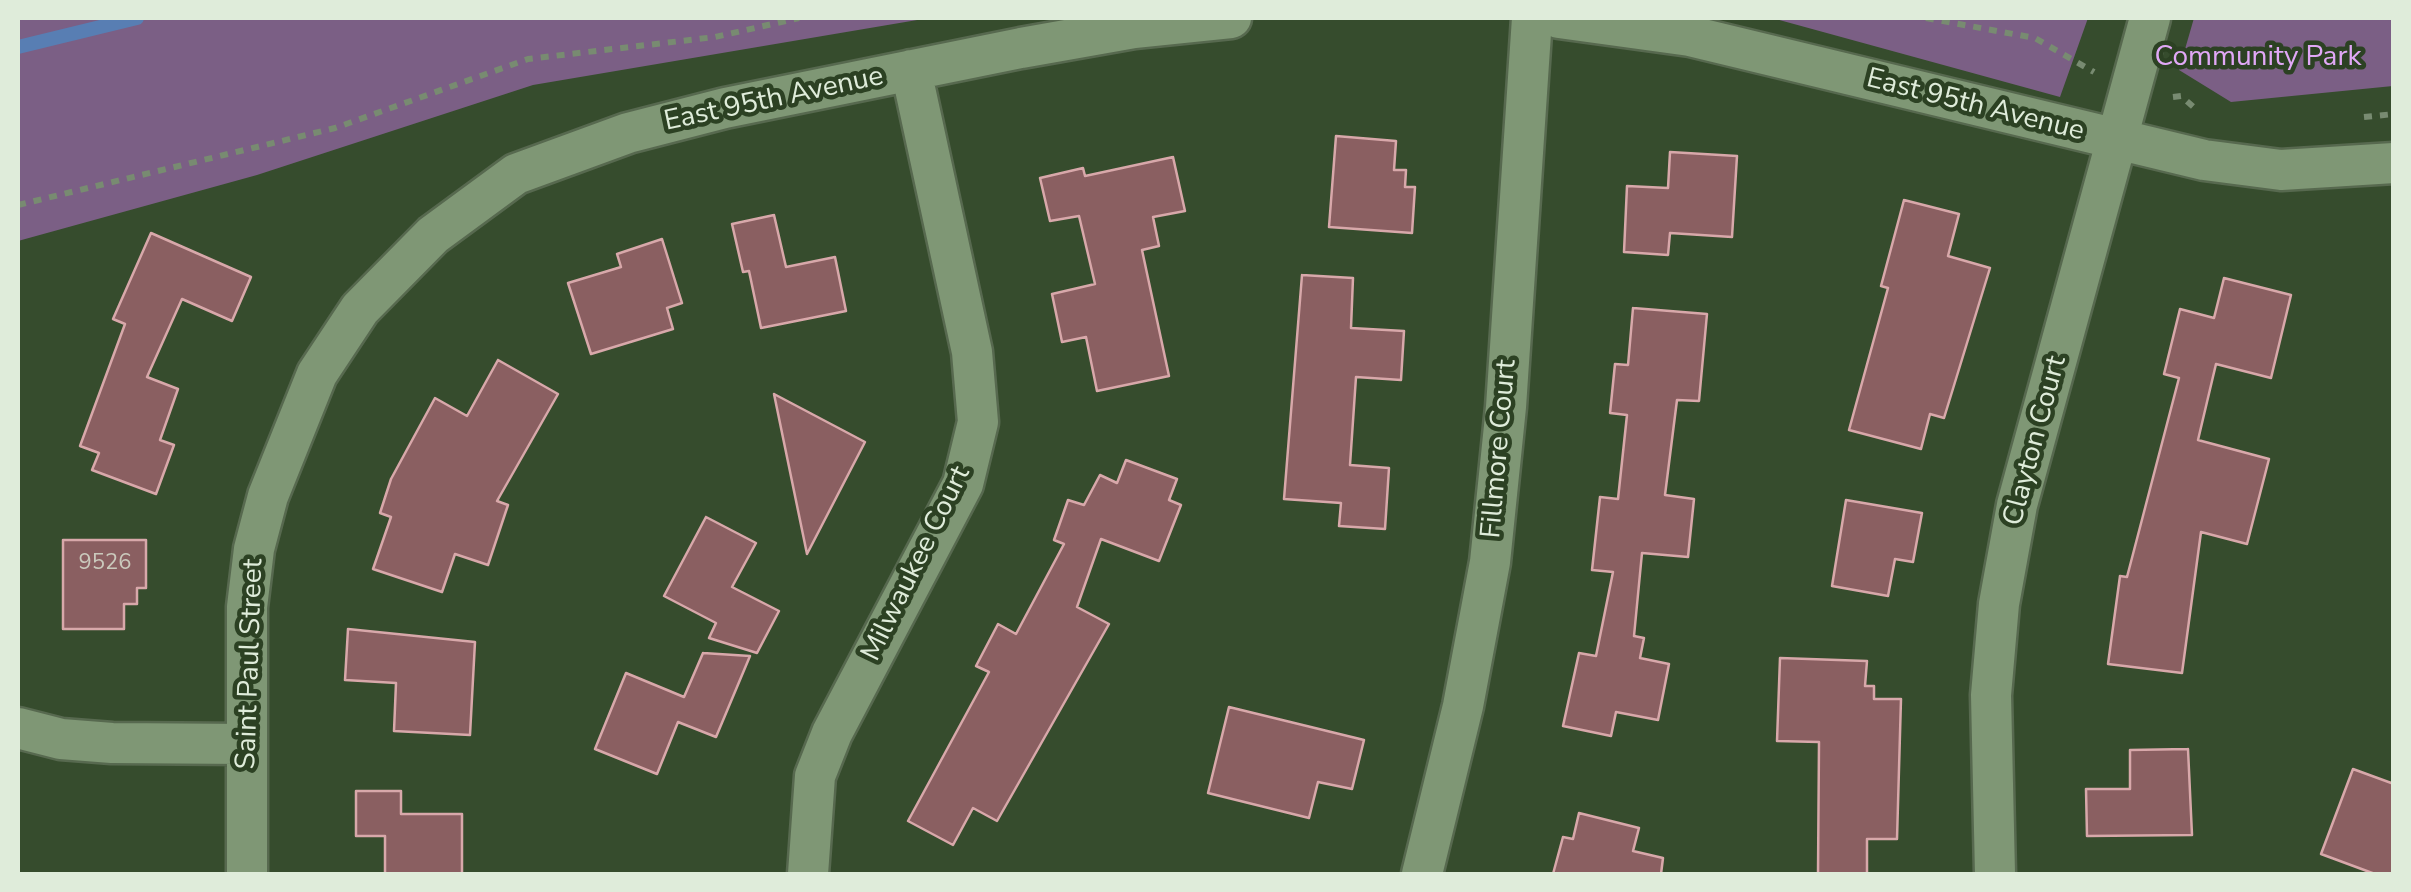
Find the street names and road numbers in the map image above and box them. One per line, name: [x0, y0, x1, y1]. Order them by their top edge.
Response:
street label: East 95th Avenue: [661, 60, 887, 140]
street label: East 95th Avenue: [1863, 63, 2087, 149]
street label: Clayton Court: [1997, 352, 2075, 530]
street label: Fillmore Court: [1475, 358, 1525, 540]
street label: Milwaukee Court: [855, 461, 979, 667]
street label: Saint Paul Street: [231, 558, 271, 770]

